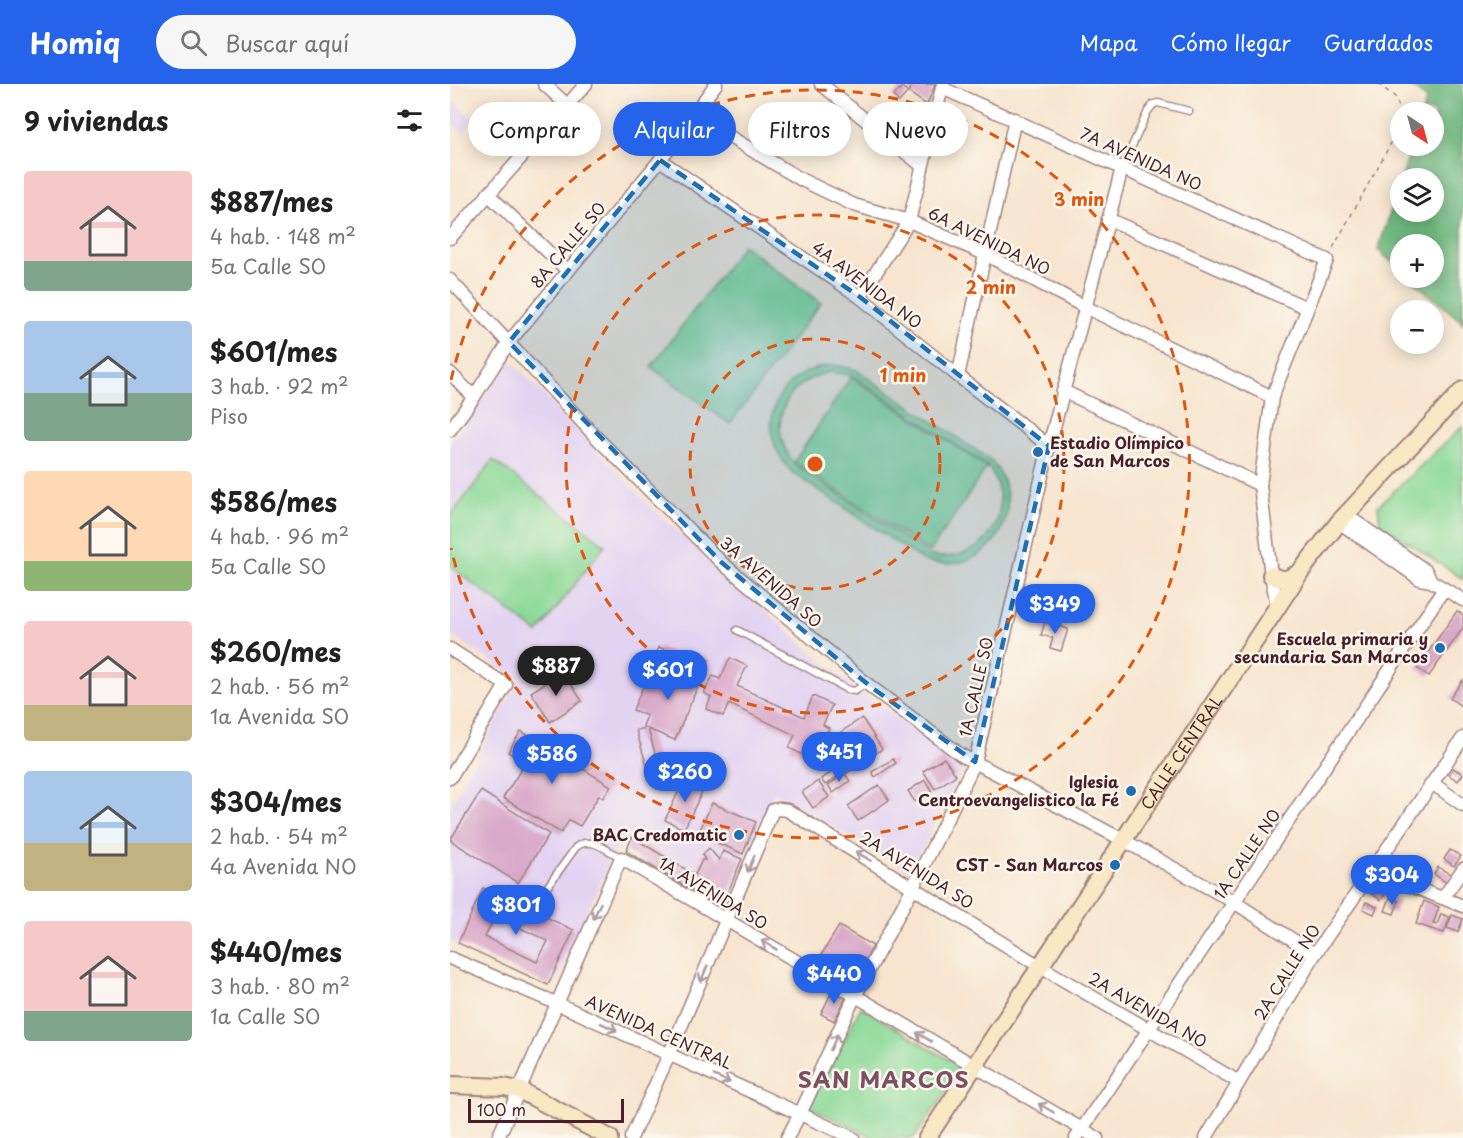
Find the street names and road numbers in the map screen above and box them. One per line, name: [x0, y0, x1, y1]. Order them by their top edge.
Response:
street label: 7A AVENIDA NO: [1077, 120, 1206, 196]
street label: 8A CALLE SO: [524, 196, 611, 293]
street label: 6A AVENIDA NO: [924, 200, 1055, 280]
street label: 4A AVENIDA NO: [807, 235, 928, 334]
street label: 3A AVENIDA SO: [715, 530, 828, 632]
street label: 1A CALLE SO: [952, 634, 998, 739]
street label: CALLE CENTRAL: [1134, 689, 1227, 814]
street label: 1A CALLE NO: [1207, 803, 1285, 904]
street label: 2A AVENIDA SO: [856, 824, 979, 914]
street label: 1A AVENIDA SO: [654, 850, 773, 934]
street label: 2A CALLE NO: [1247, 919, 1325, 1024]
street label: 2A AVENIDA NO: [1085, 965, 1212, 1053]
street label: AVENIDA CENTRAL: [582, 988, 737, 1074]

